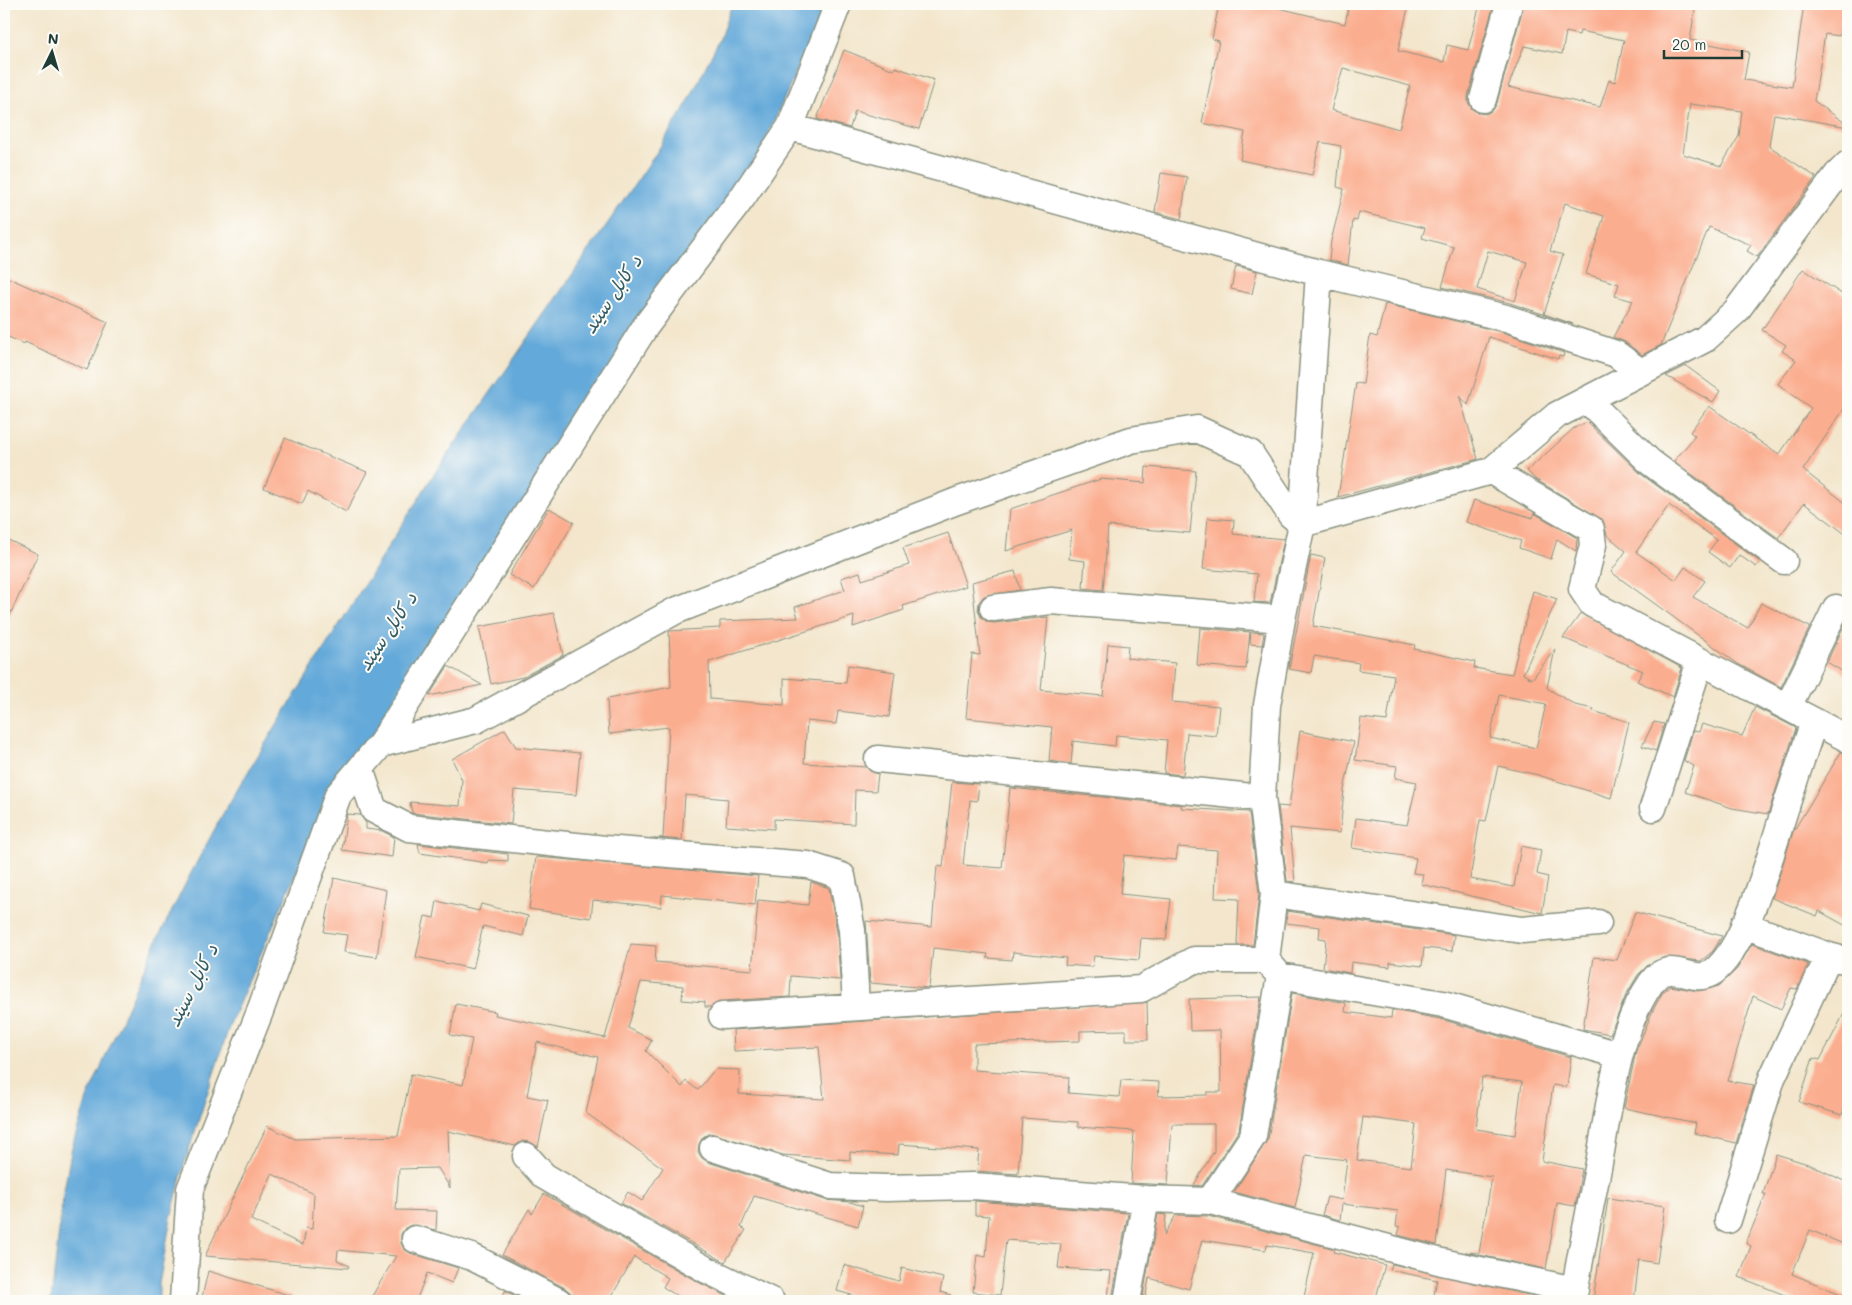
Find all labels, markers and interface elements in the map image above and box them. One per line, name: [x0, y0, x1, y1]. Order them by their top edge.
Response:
north arrow: [28, 28, 78, 78]
scale bar: [1664, 28, 1742, 60]
text: N: [47, 29, 59, 48]
text: 20 m: [1672, 34, 1706, 54]
water label: د کابل سيند: [576, 250, 647, 338]
water label: د کابل سيند: [351, 587, 422, 675]
water label: د کابل سيند: [160, 939, 223, 1030]

